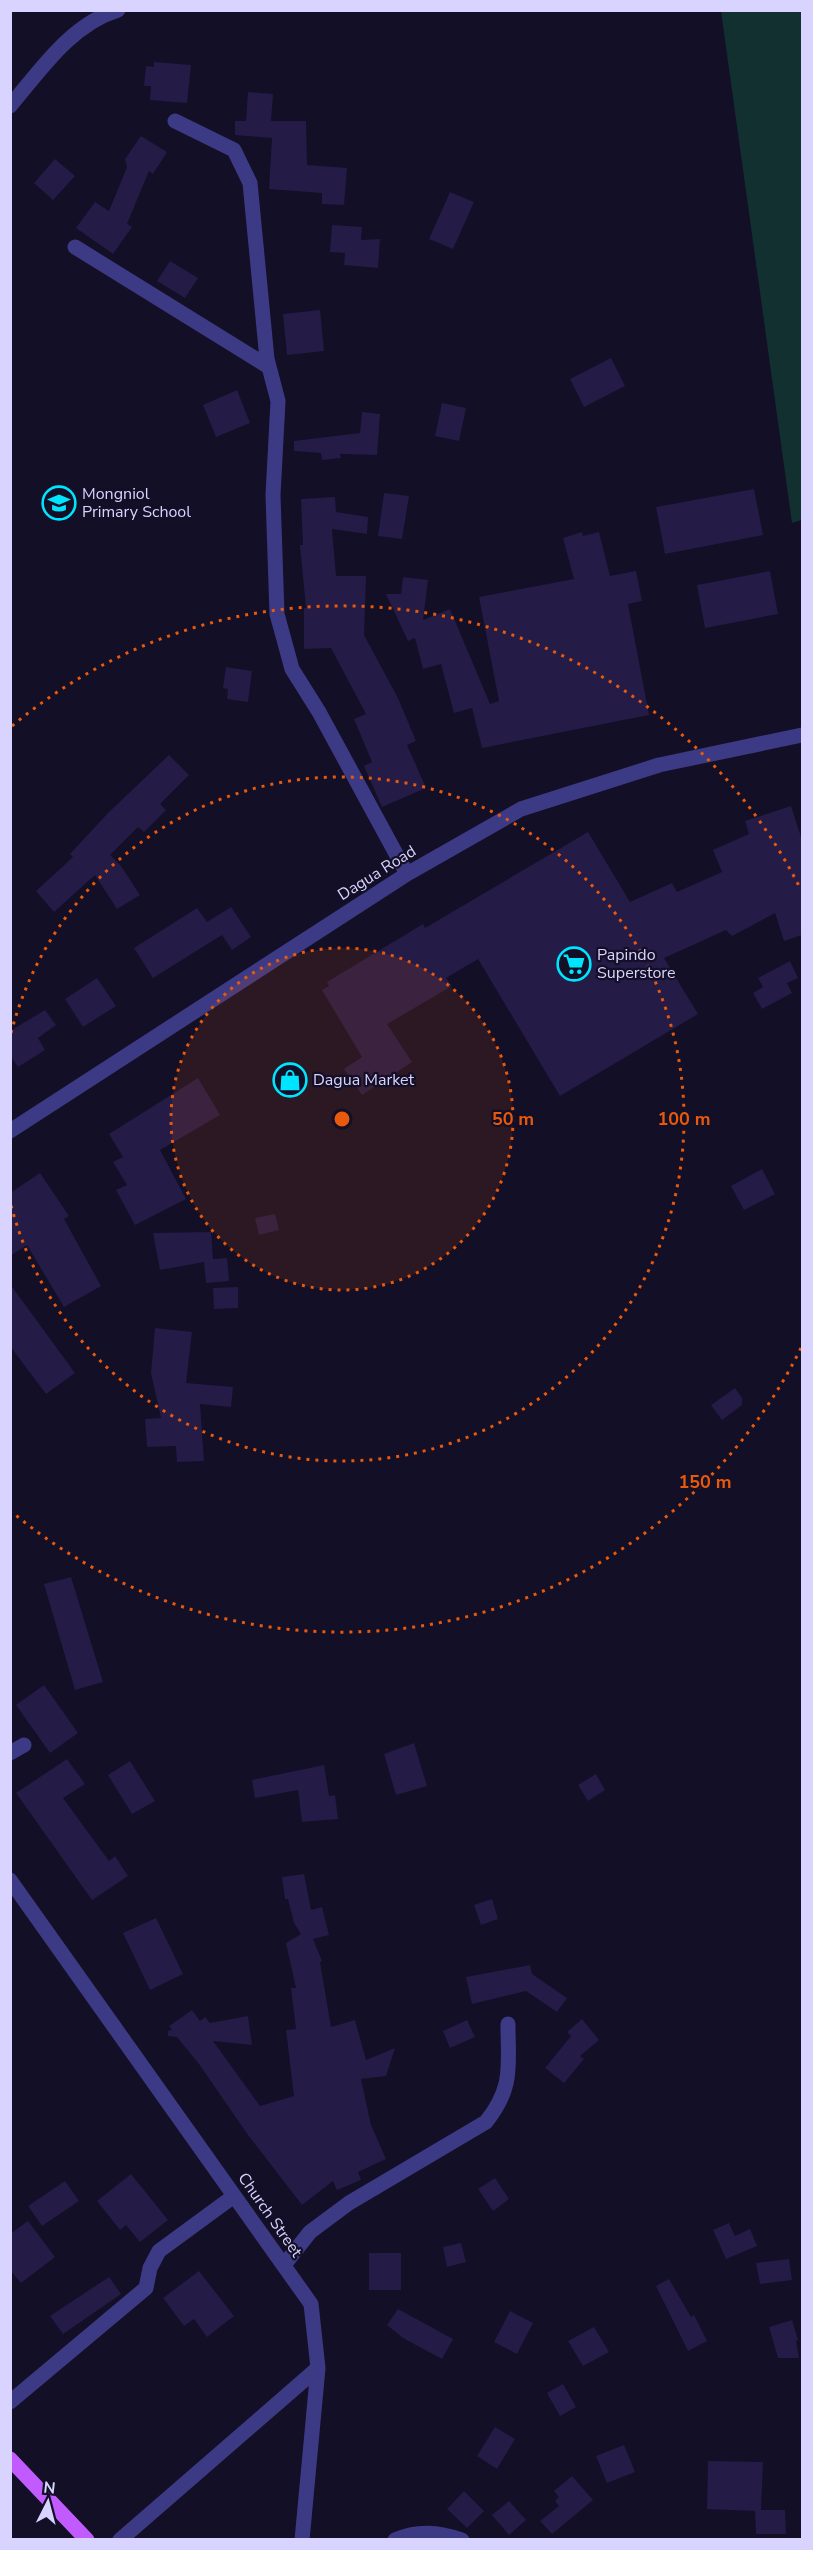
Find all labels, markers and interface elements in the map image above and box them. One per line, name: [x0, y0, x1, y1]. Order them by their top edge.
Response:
place label: Mongniol Primary School: [82, 483, 191, 523]
school or university icon: Mongniol Primary School: [41, 485, 77, 521]
street label: Dagua Road: [334, 840, 420, 906]
place label: Papindo Superstore: [597, 944, 675, 984]
supermarket icon: Papindo Superstore: [556, 946, 592, 982]
shop icon: Dagua Market: [272, 1062, 308, 1098]
place label: Dagua Market: [313, 1069, 414, 1091]
text: 50 m: [492, 1107, 534, 1131]
text: 100 m: [657, 1107, 711, 1131]
centre of rings: [332, 1109, 352, 1129]
text: 150 m: [678, 1470, 732, 1494]
street label: Church Street: [233, 2168, 308, 2262]
north arrow: [18, 2472, 78, 2532]
text: N: [42, 2477, 57, 2500]

